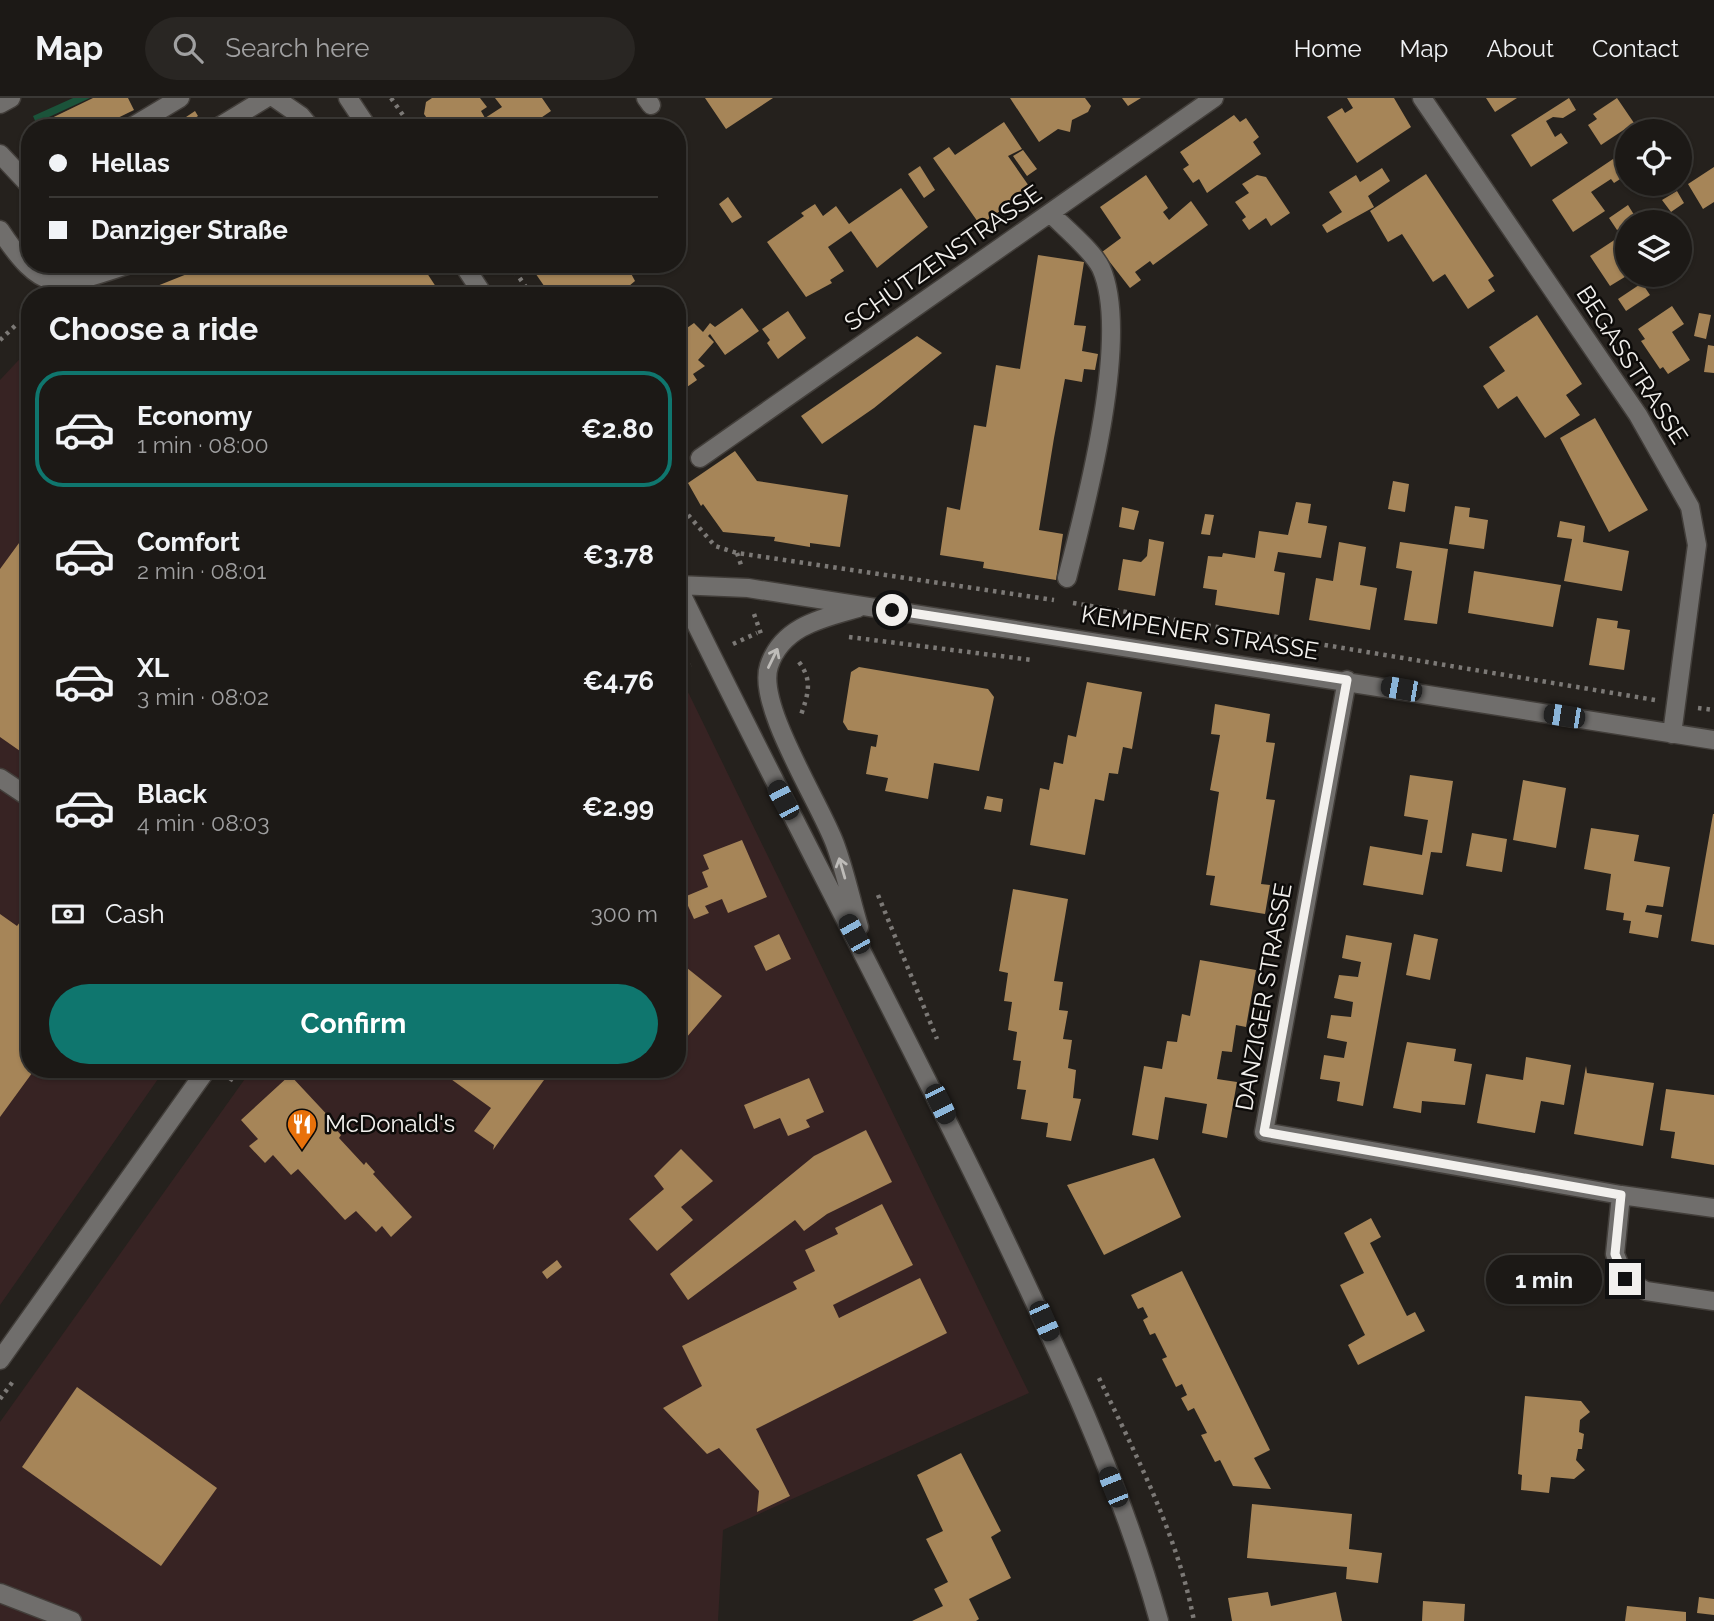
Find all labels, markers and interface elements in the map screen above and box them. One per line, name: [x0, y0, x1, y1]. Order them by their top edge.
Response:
search box: [145, 17, 635, 80]
text: Map: [35, 29, 103, 68]
icon: search: [169, 29, 207, 67]
text: Search here: [225, 33, 370, 63]
text: Home: [1294, 34, 1362, 63]
text: Map: [1400, 34, 1448, 63]
text: About: [1486, 34, 1554, 63]
text: Contact: [1592, 34, 1679, 63]
map controls: [1615, 119, 1692, 287]
button: locate: [1615, 119, 1692, 196]
text: Hellas: [91, 148, 170, 178]
street label: SCHÜTZENSTRASSE: [838, 179, 1047, 337]
button: layers: [1615, 210, 1692, 287]
text: Danziger Straße: [91, 215, 288, 245]
street label: BEGASSTRASSE: [1571, 280, 1694, 449]
text: Choose a ride: [49, 310, 258, 347]
icon: car: [53, 398, 116, 461]
text: Economy: [137, 401, 252, 431]
text: €2.80: [581, 414, 654, 444]
text: 1 min · 08:00: [137, 431, 269, 458]
icon: car: [53, 524, 116, 587]
text: Comfort: [137, 527, 240, 557]
text: €3.78: [583, 540, 654, 570]
text: 2 min · 08:01: [137, 557, 266, 584]
route start: [876, 594, 908, 626]
street label: KEMPENER STRASSE: [1079, 599, 1321, 666]
one-way arrow: [767, 648, 781, 669]
icon: car: [53, 650, 116, 713]
text: XL: [137, 653, 169, 683]
text: €4.76: [583, 666, 654, 696]
car: [1379, 675, 1424, 703]
text: 3 min · 08:02: [137, 683, 269, 710]
car: [1542, 702, 1587, 730]
icon: car: [53, 776, 116, 839]
car: [764, 777, 803, 823]
text: Black: [137, 779, 207, 809]
text: €2.99: [582, 792, 654, 822]
text: 4 min · 08:03: [137, 809, 269, 836]
one-way arrow: [835, 857, 848, 880]
street label: DANZIGER STRASSE: [1229, 881, 1298, 1113]
icon: cash: [49, 895, 87, 933]
text: Cash: [105, 899, 165, 929]
text: 300 m: [591, 900, 658, 927]
car: [835, 911, 874, 957]
button: Confirm: [49, 984, 658, 1064]
car: [922, 1081, 959, 1127]
restaurant icon: McDonald's: [285, 1107, 319, 1151]
place label: McDonald's: [325, 1109, 455, 1138]
callout: 1 min: [1485, 1254, 1600, 1304]
route end: [1609, 1263, 1641, 1295]
text: 1 min: [1515, 1266, 1573, 1293]
car: [1026, 1298, 1063, 1344]
car: [1096, 1464, 1131, 1510]

